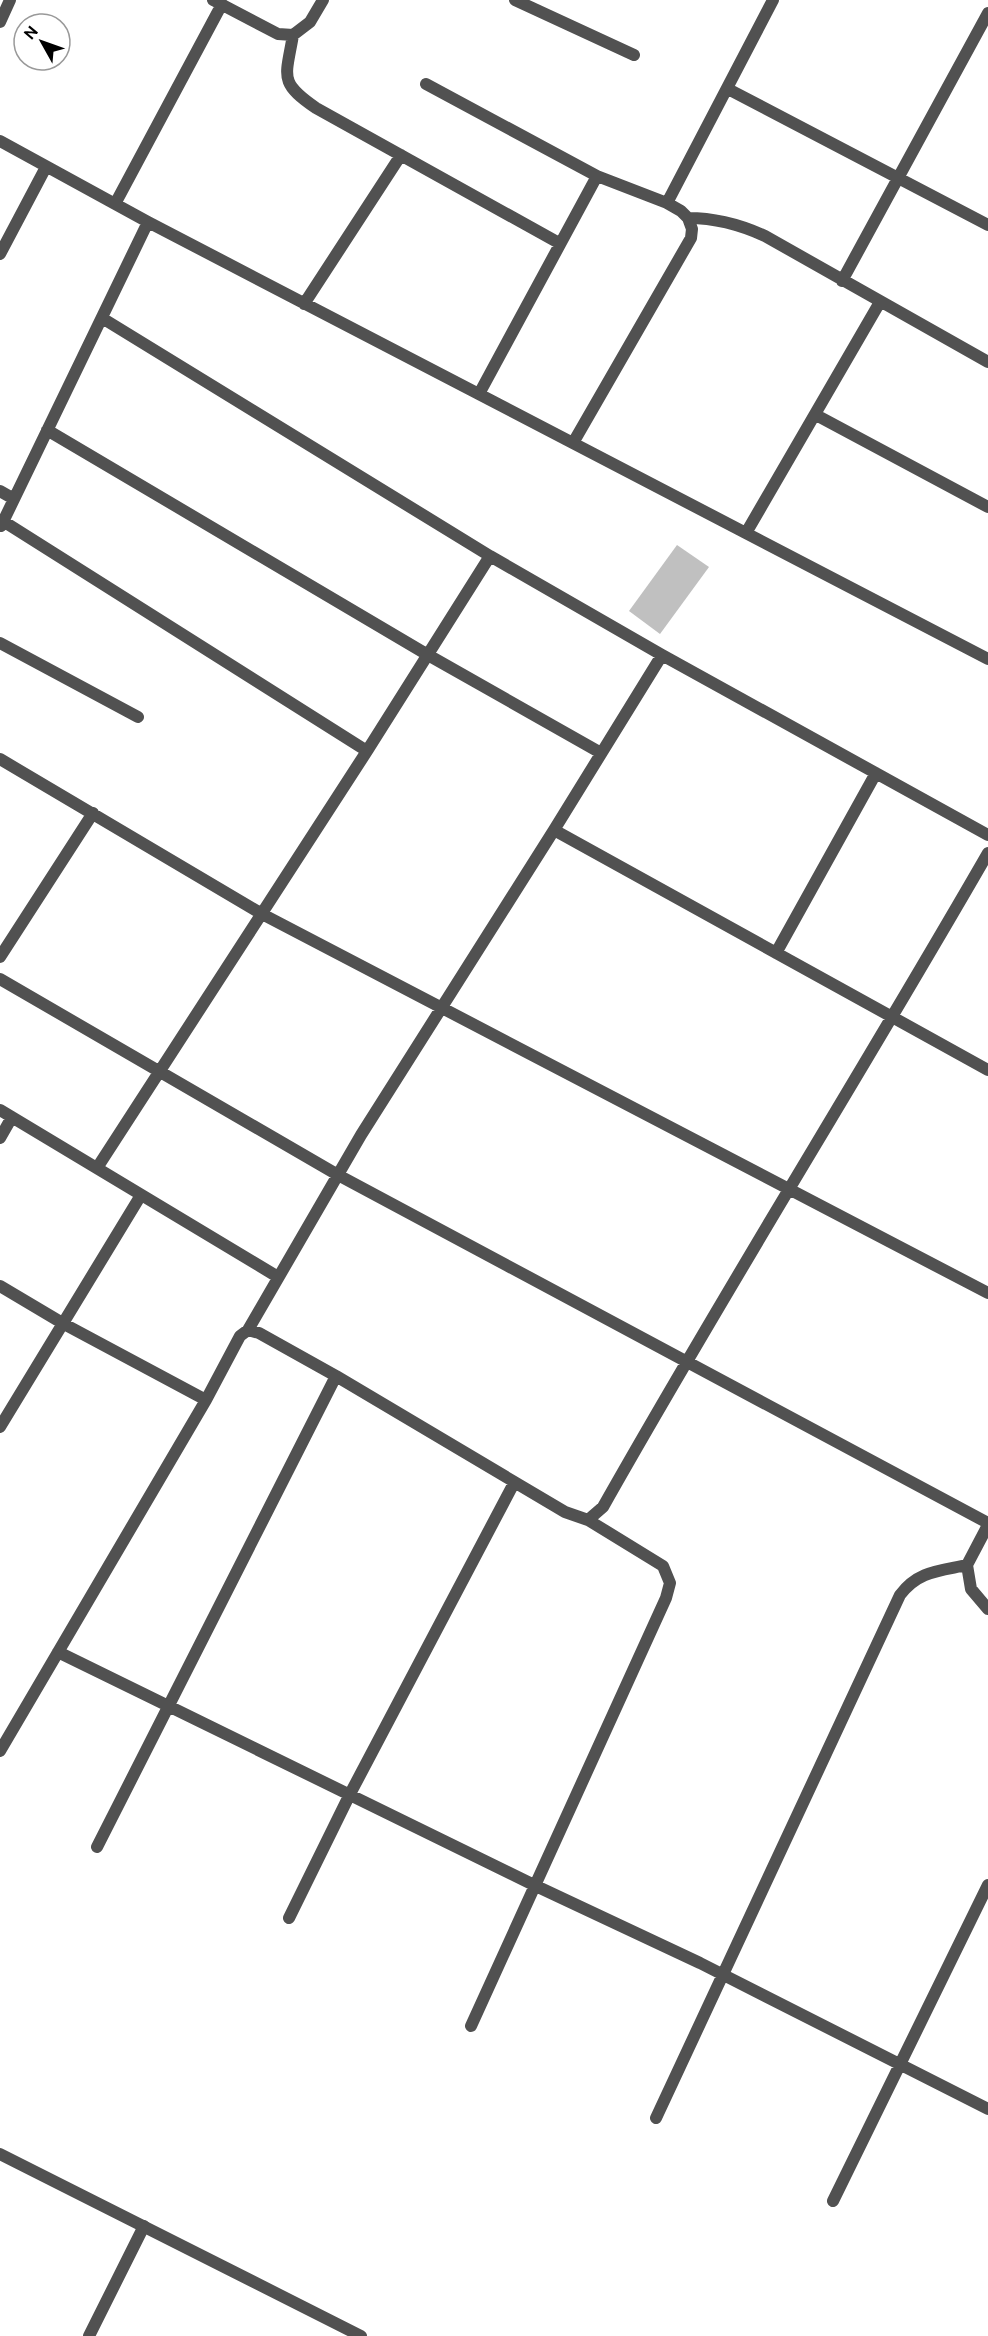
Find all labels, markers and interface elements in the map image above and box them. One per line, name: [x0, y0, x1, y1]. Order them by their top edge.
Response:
north arrow: [12, 12, 72, 72]
text: N: [20, 22, 41, 43]

